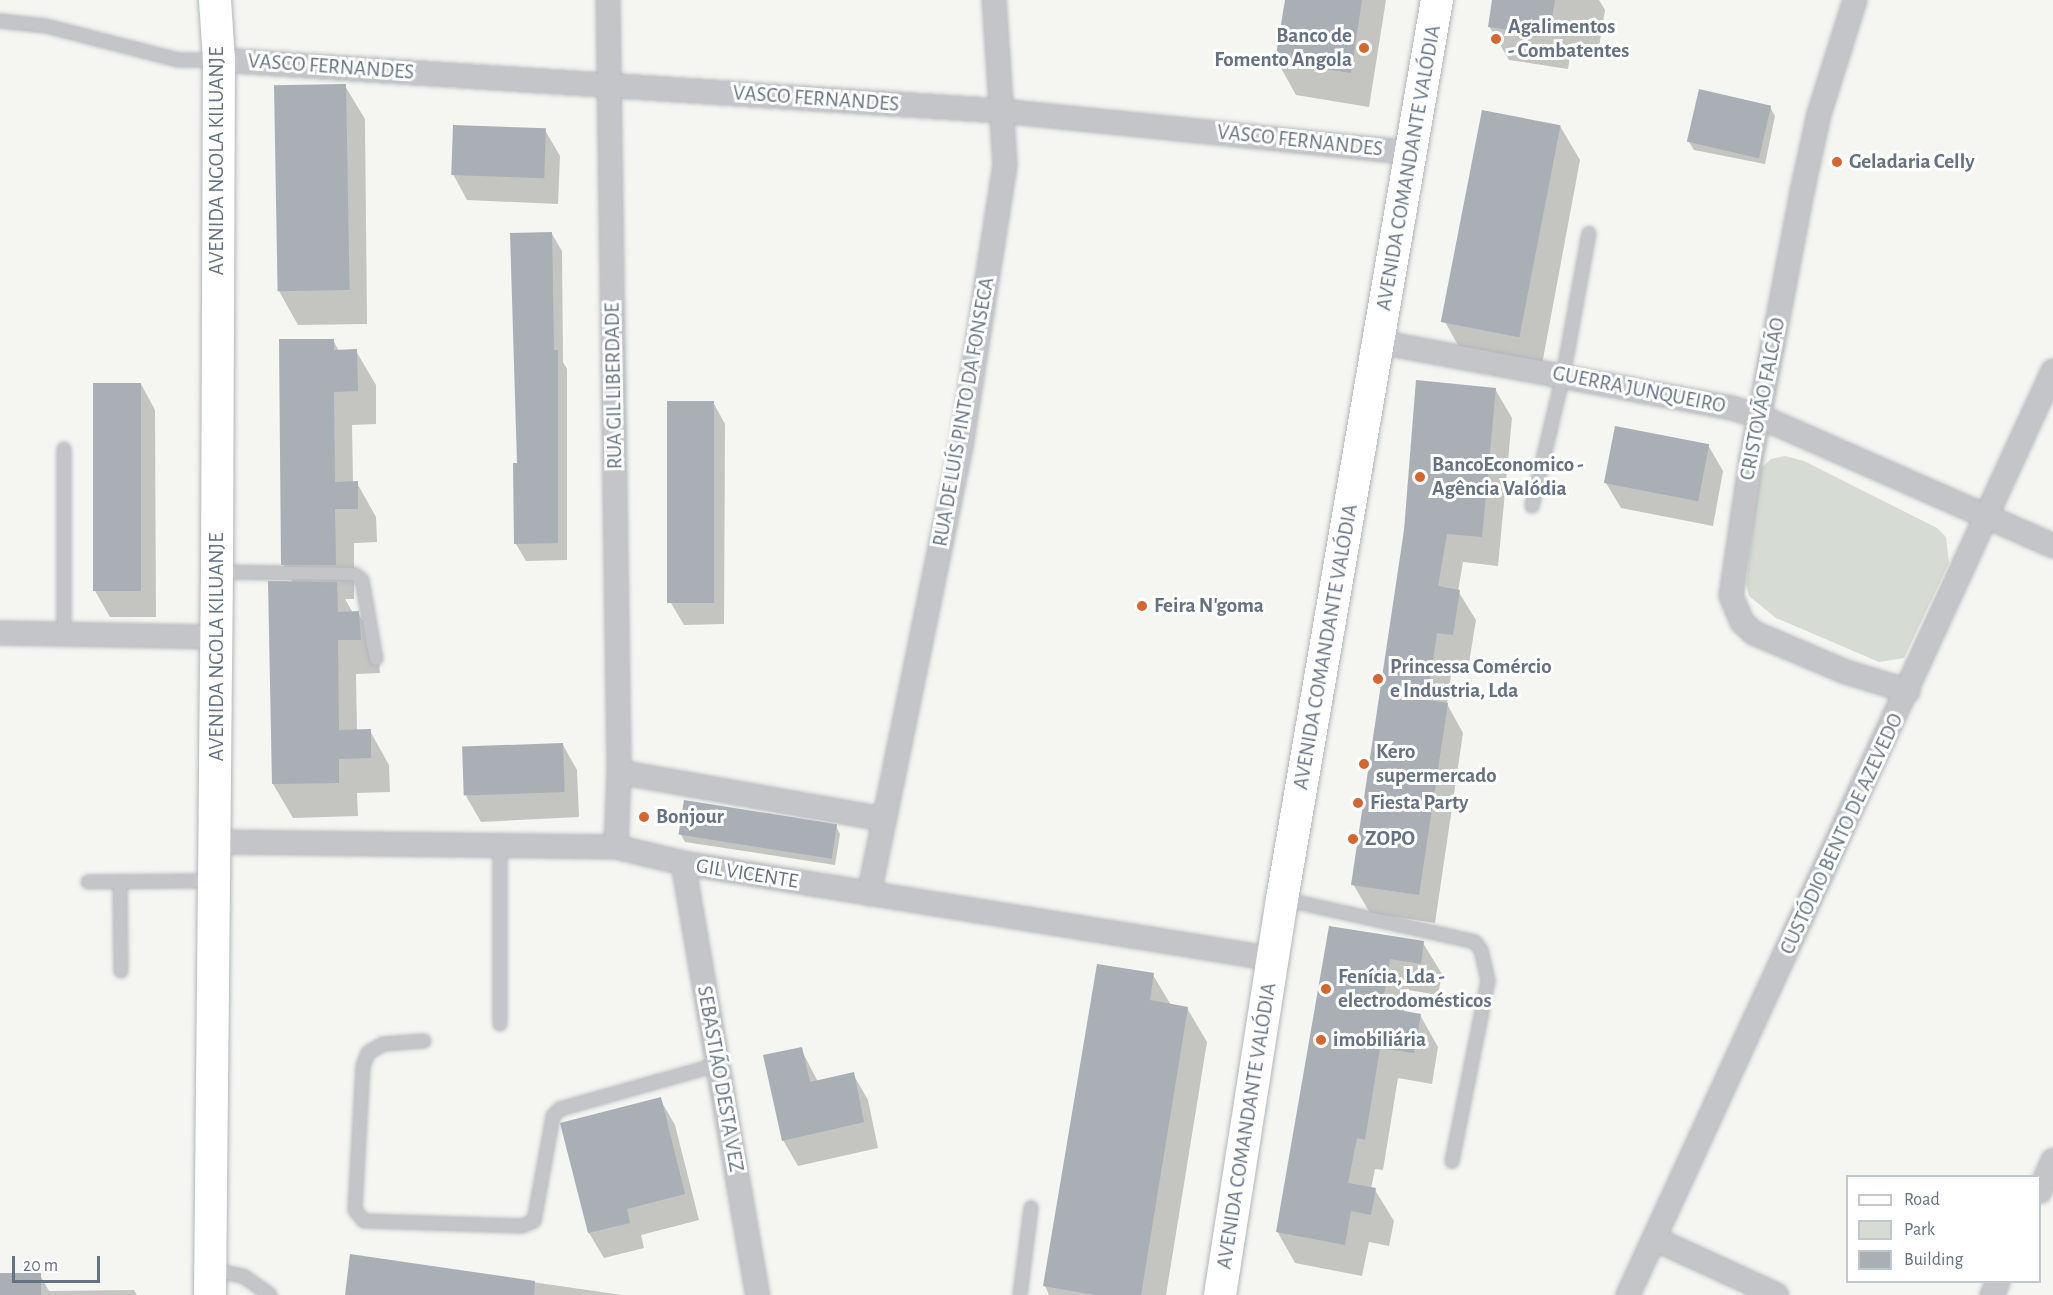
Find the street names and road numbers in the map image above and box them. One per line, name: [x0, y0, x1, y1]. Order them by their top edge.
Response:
street label: AVENIDA COMANDANTE VALÓDIA: [1371, 23, 1447, 313]
street label: AVENIDA NGOLA KILUANJE: [204, 47, 230, 275]
street label: VASCO FERNANDES: [247, 49, 415, 85]
street label: VASCO FERNANDES: [732, 81, 900, 117]
street label: VASCO FERNANDES: [1216, 120, 1384, 162]
street label: RUA DE LUÍS PINTO DA FONSECA: [928, 275, 1000, 549]
street label: RUA GIL LIBERDADE: [600, 303, 628, 469]
street label: CRISTOVÃO FALCÃO: [1735, 316, 1791, 482]
street label: GUERRA JUNQUEIRO: [1550, 361, 1728, 419]
street label: AVENIDA COMANDANTE VALÓDIA: [1288, 502, 1364, 792]
street label: AVENIDA NGOLA KILUANJE: [204, 533, 230, 761]
street label: CUSTÓDIO BENTO DE AZEVEDO: [1775, 709, 1909, 959]
street label: GIL VICENTE: [694, 853, 800, 895]
street label: AVENIDA COMANDANTE VALÓDIA: [1212, 981, 1282, 1271]
street label: SEBASTIÃO DESTA VEZ: [691, 984, 749, 1174]

